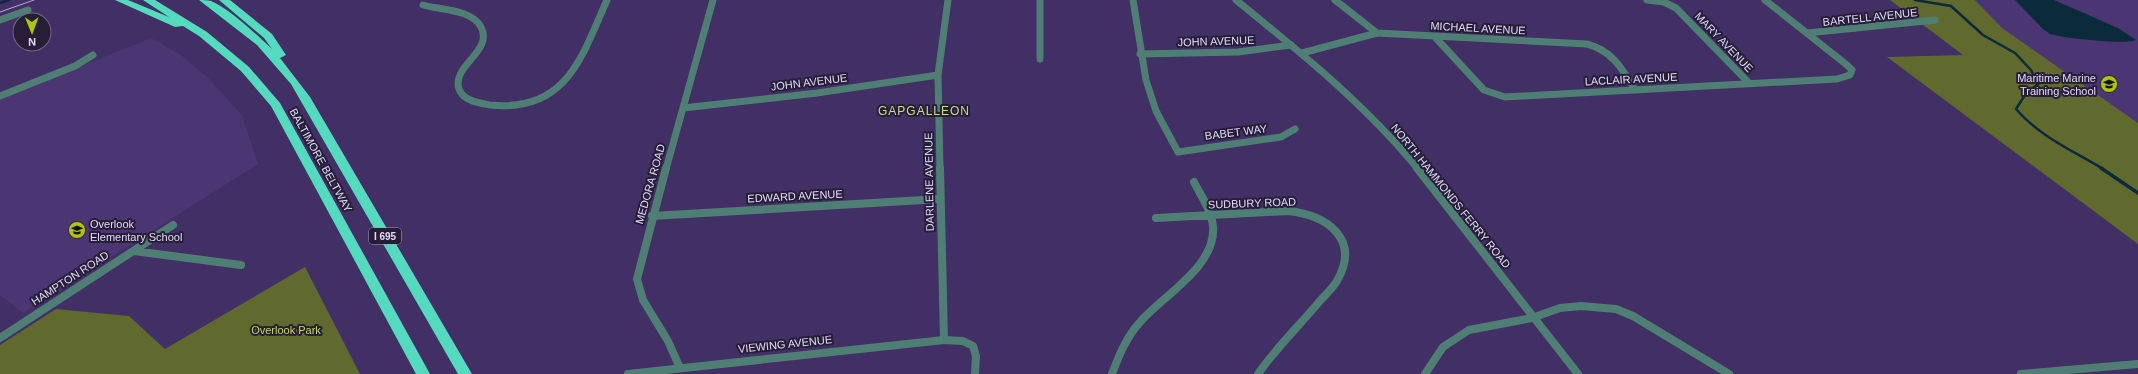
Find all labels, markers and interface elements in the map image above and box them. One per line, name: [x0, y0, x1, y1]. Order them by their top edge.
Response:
street label: BARTELL AVENUE: [1822, 6, 1918, 28]
street label: MARY AVENUE: [1693, 10, 1755, 74]
north arrow: [12, 12, 52, 52]
street label: MICHAEL AVENUE: [1430, 20, 1526, 36]
street label: JOHN AVENUE: [1177, 34, 1255, 48]
text: N: [28, 36, 36, 48]
street label: JOHN AVENUE: [770, 71, 848, 93]
street label: LACLAIR AVENUE: [1584, 71, 1678, 87]
place label: Maritime Marine Training School: [2017, 72, 2096, 97]
school or university icon: Maritime Marine Training School: [2099, 74, 2119, 94]
district label: GAPGALLEON: [878, 104, 970, 118]
street label: BALTIMORE BELTWAY: [288, 106, 355, 214]
street label: NORTH HAMMONDS FERRY ROAD: [1389, 121, 1513, 271]
street label: BABET WAY: [1204, 122, 1269, 142]
street label: DARLENE AVENUE: [922, 132, 936, 232]
street label: MEDORA ROAD: [633, 143, 667, 225]
street label: EDWARD AVENUE: [747, 188, 843, 204]
street label: SUDBURY ROAD: [1208, 195, 1296, 211]
place label: Overlook Elementary School: [90, 218, 182, 243]
school or university icon: Overlook Elementary School: [67, 220, 87, 240]
road number: I 695: [369, 228, 401, 244]
street label: HAMPTON ROAD: [29, 249, 111, 307]
park label: Overlook Park: [251, 324, 321, 336]
street label: VIEWING AVENUE: [737, 333, 833, 355]

